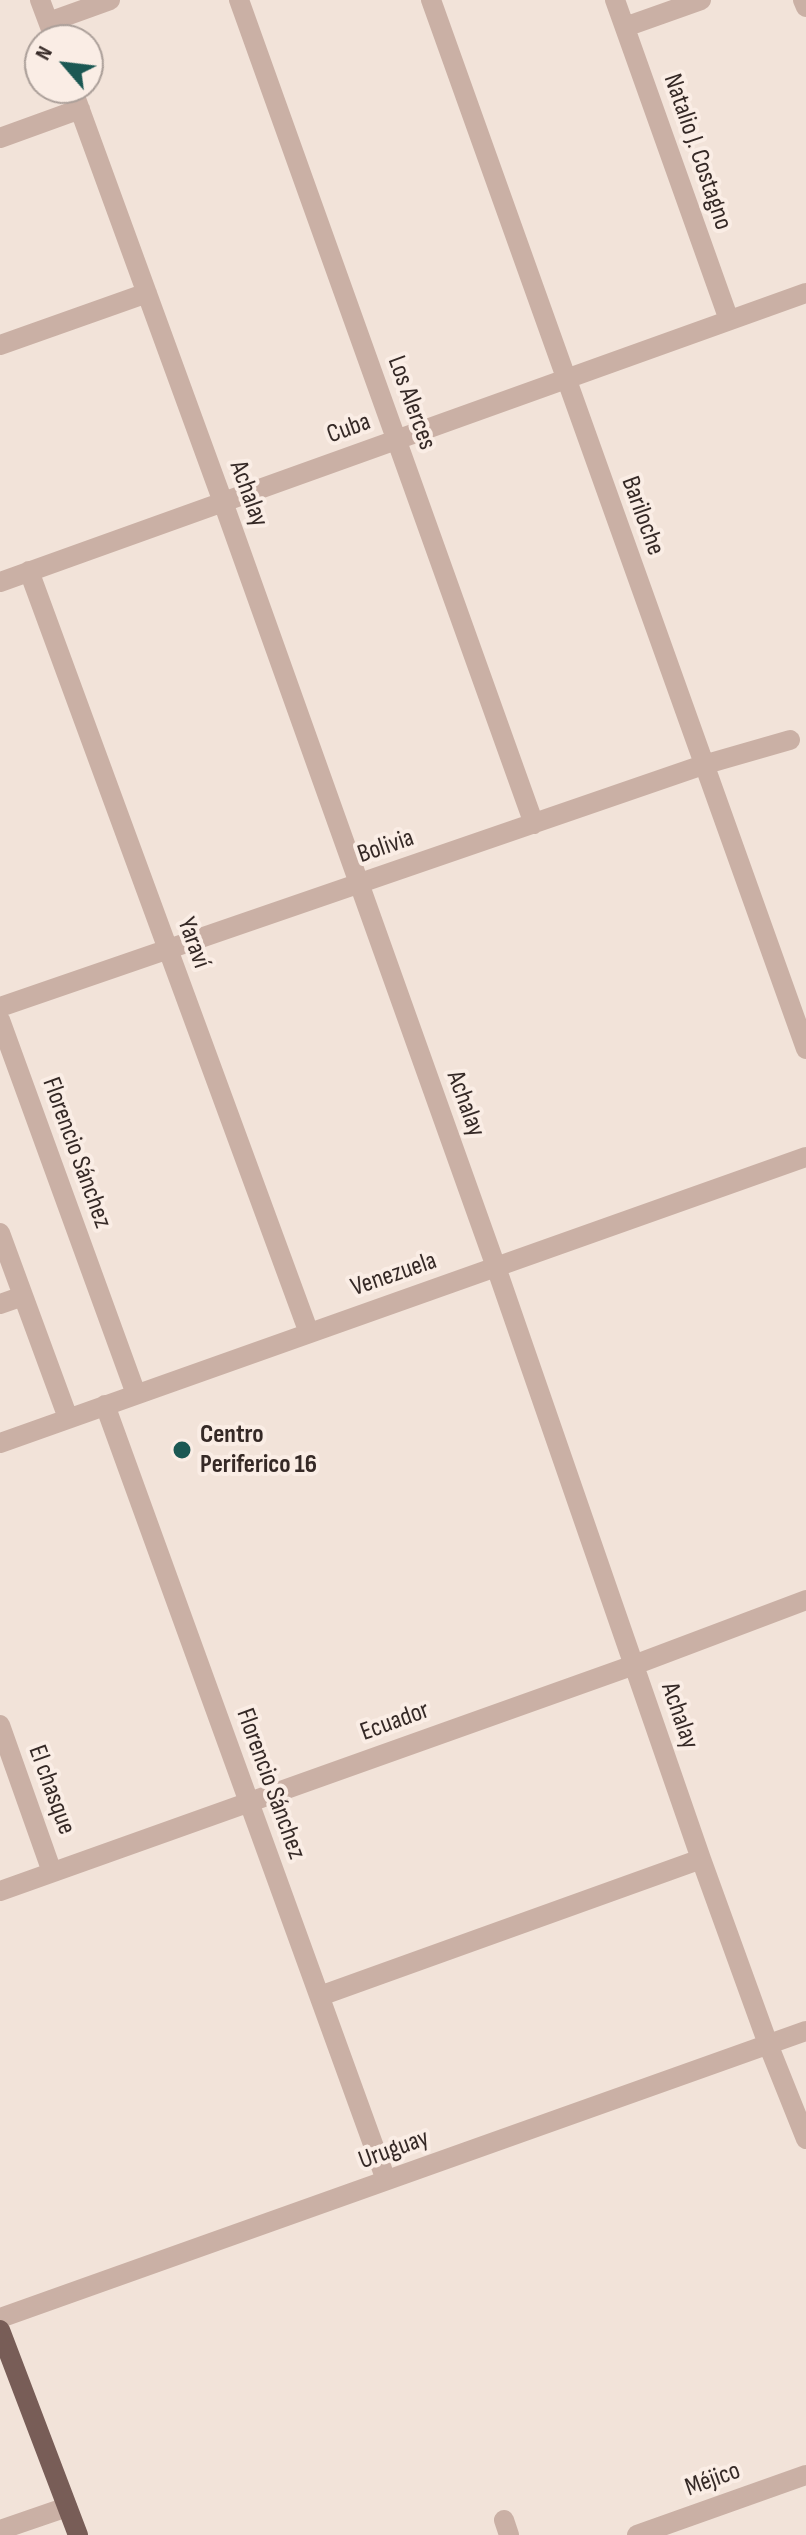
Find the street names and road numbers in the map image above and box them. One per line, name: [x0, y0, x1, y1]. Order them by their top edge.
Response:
street label: Natalio J. Costagno: [656, 70, 738, 234]
street label: Los Alerces: [380, 352, 442, 454]
street label: Cuba: [323, 407, 375, 451]
street label: Achalay: [222, 457, 274, 531]
street label: Bariloche: [613, 472, 671, 560]
street label: Bolivia: [354, 823, 418, 871]
street label: Yaraví: [170, 913, 216, 973]
street label: Achalay: [439, 1067, 491, 1141]
street label: Florencio Sánchez: [34, 1073, 118, 1233]
street label: Venezuela: [347, 1246, 441, 1304]
street label: Achalay: [653, 1679, 705, 1753]
street label: Ecuador: [356, 1695, 434, 1749]
street label: Florencio Sánchez: [228, 1704, 312, 1864]
street label: El chasque: [20, 1741, 82, 1839]
street label: Uruguay: [355, 2123, 433, 2177]
street label: Méjico: [681, 2456, 745, 2504]

